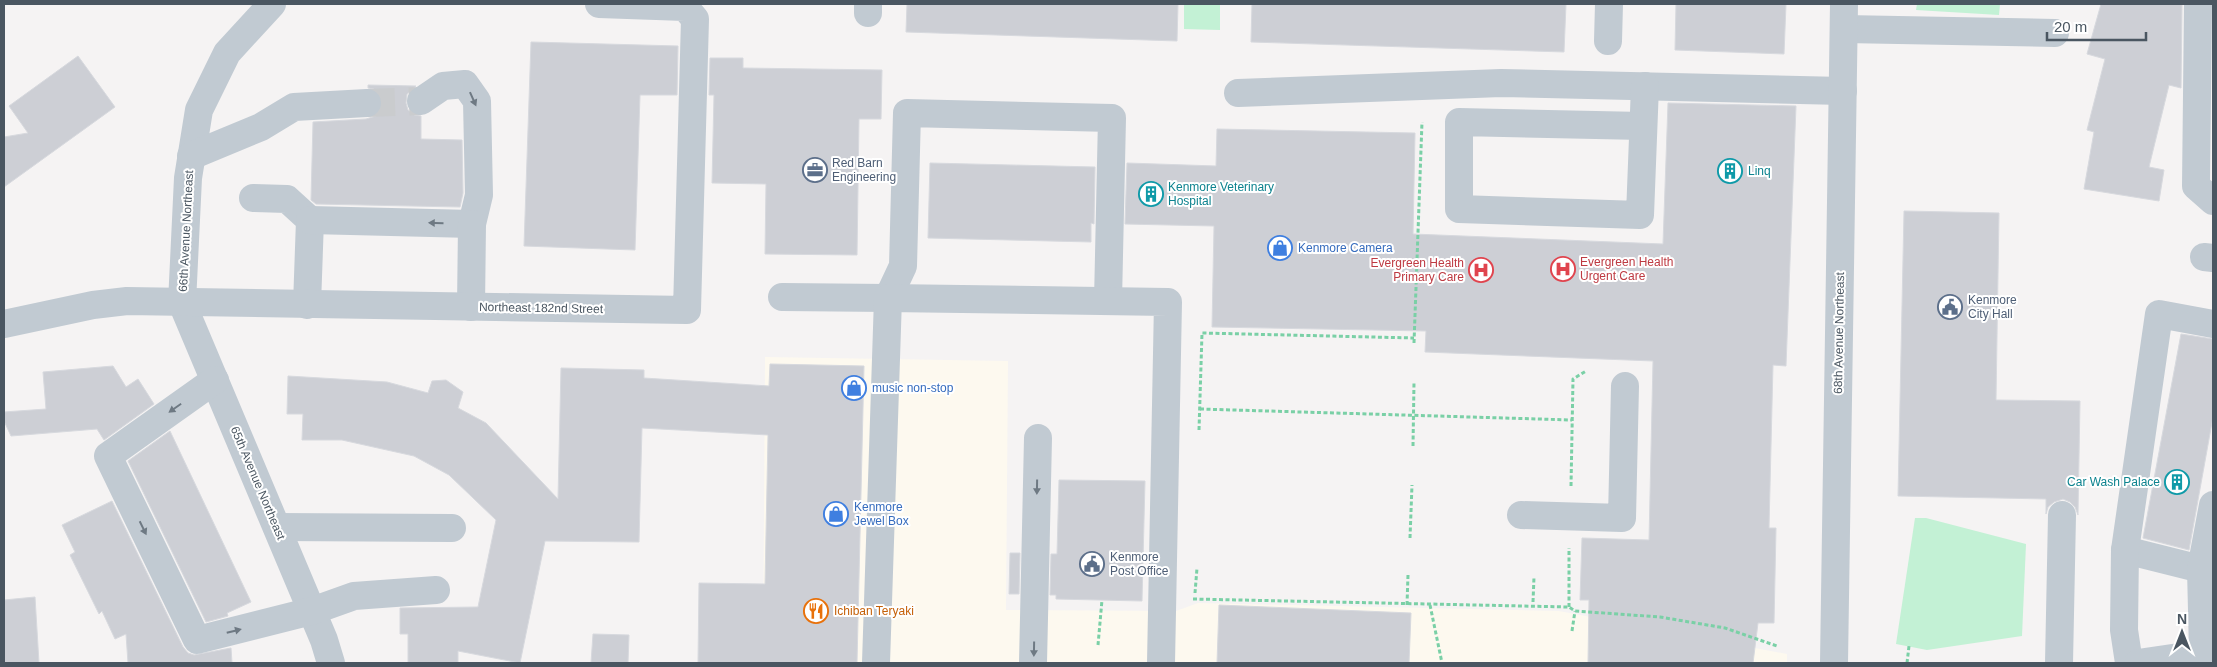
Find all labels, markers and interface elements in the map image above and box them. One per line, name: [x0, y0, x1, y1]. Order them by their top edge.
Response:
scale bar: [2047, 10, 2146, 42]
text: 20 m: [2054, 18, 2087, 35]
one-way arrow: [470, 92, 478, 106]
place label: Red Barn Engineering: [832, 156, 896, 184]
office icon: Red Barn Engineering: [802, 157, 828, 183]
building icon: Linq: [1717, 158, 1743, 184]
place label: Linq: [1748, 164, 1771, 178]
street label: 66th Avenue Northeast: [176, 169, 196, 292]
place label: Kenmore Veterinary Hospital: [1168, 180, 1274, 208]
building icon: Kenmore Veterinary Hospital: [1138, 181, 1164, 207]
one-way arrow: [428, 218, 444, 226]
shop icon: Kenmore Camera: [1267, 235, 1293, 261]
place label: Kenmore Camera: [1298, 241, 1393, 255]
place label: Evergreen Health Urgent Care: [1580, 255, 1673, 283]
place label: Evergreen Health Primary Care: [1371, 256, 1464, 284]
hospital icon: Evergreen Health Urgent Care: [1550, 256, 1576, 282]
hospital icon: Evergreen Health Primary Care: [1468, 257, 1494, 283]
street label: 68th Avenue Northeast: [1831, 271, 1847, 394]
place label: Kenmore City Hall: [1968, 293, 2017, 321]
public building icon: Kenmore City Hall: [1937, 294, 1963, 320]
street label: Northeast 182nd Street: [479, 300, 604, 316]
shop icon: music non-stop: [841, 375, 867, 401]
place label: music non-stop: [872, 381, 954, 395]
one-way arrow: [168, 403, 182, 413]
street label: 65th Avenue Northeast: [228, 424, 289, 542]
building icon: Car Wash Palace: [2164, 469, 2190, 495]
place label: Car Wash Palace: [2067, 475, 2160, 489]
one-way arrow: [1033, 479, 1041, 495]
place label: Kenmore Jewel Box: [854, 500, 909, 528]
shop icon: Kenmore Jewel Box: [823, 501, 849, 527]
one-way arrow: [139, 521, 147, 535]
place label: Kenmore Post Office: [1110, 550, 1169, 578]
public building icon: Kenmore Post Office: [1079, 551, 1105, 577]
restaurant icon: Ichiban Teryaki: [803, 598, 829, 624]
place label: Ichiban Teryaki: [834, 604, 914, 618]
north arrow: [2157, 607, 2207, 657]
text: N: [2177, 611, 2187, 627]
one-way arrow: [226, 627, 241, 635]
one-way arrow: [1030, 641, 1038, 657]

